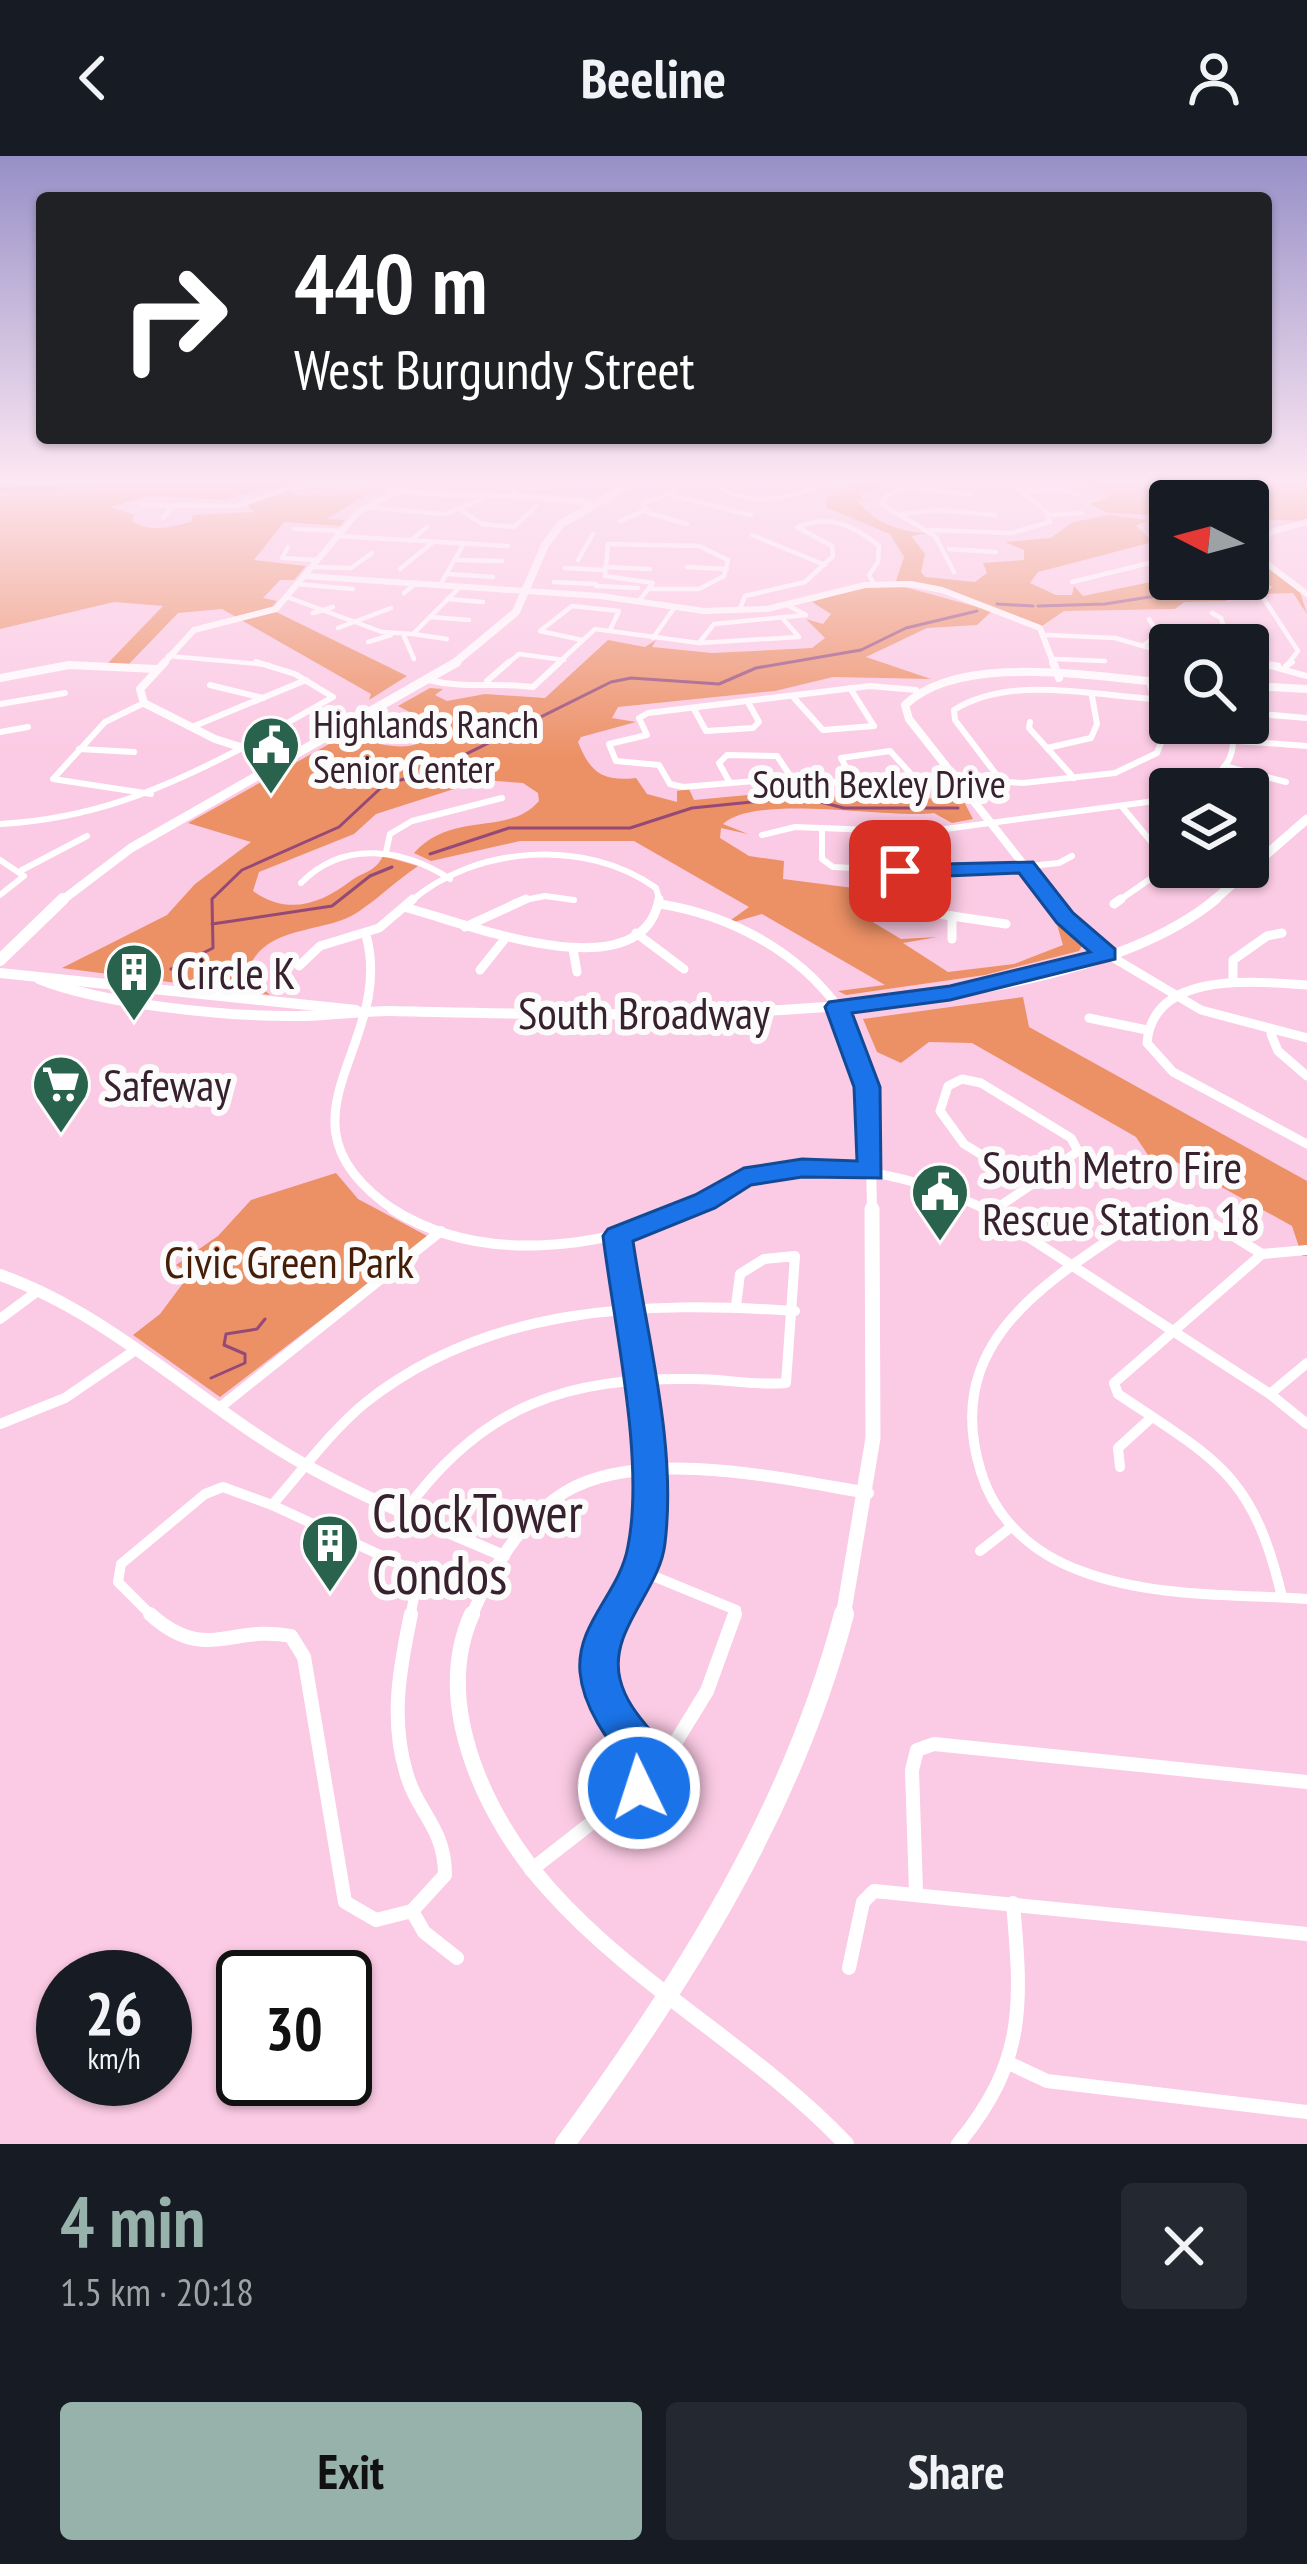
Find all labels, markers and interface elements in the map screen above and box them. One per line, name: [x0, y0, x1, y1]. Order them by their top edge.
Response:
text: Beeline: [581, 43, 726, 113]
icon: back: [60, 45, 126, 111]
icon: person: [1181, 45, 1247, 111]
text: 440 m: [294, 228, 487, 337]
icon: right: [96, 240, 252, 396]
text: West Burgundy Street: [294, 334, 695, 404]
north arrow: [1149, 480, 1269, 600]
map controls: [1149, 480, 1269, 888]
button: search: [1149, 624, 1269, 744]
place label: Highlands Ranch Senior Center: [313, 698, 539, 794]
public building icon: Highlands Ranch Senior Center: [240, 714, 302, 796]
street label: South Bexley Drive: [752, 758, 1006, 809]
button: layers: [1149, 768, 1269, 888]
pin: [849, 820, 951, 922]
icon: arrive: [867, 838, 933, 904]
building icon: Circle K: [103, 941, 165, 1023]
place label: Circle K: [176, 943, 296, 1001]
street label: South Broadway: [518, 983, 770, 1041]
supermarket icon: Safeway: [30, 1053, 92, 1135]
place label: Safeway: [103, 1055, 231, 1113]
place label: South Metro Fire Rescue Station 18: [982, 1137, 1260, 1247]
public building icon: South Metro Fire Rescue Station 18: [909, 1161, 971, 1243]
park label: Civic Green Park: [164, 1232, 414, 1290]
place label: ClockTower Condos: [372, 1477, 583, 1609]
building icon: ClockTower Condos: [299, 1512, 361, 1594]
position arrow: [576, 1725, 702, 1851]
speed limit sign: 30: [216, 1950, 372, 2106]
text: 26: [85, 1974, 143, 2052]
text: km/h: [87, 2038, 141, 2077]
text: 4 min: [60, 2174, 205, 2267]
button: close: [1121, 2183, 1247, 2309]
text: 1.5 km · 20:18: [60, 2266, 254, 2317]
button: Exit: [60, 2402, 642, 2540]
button: Share: [666, 2402, 1247, 2540]

